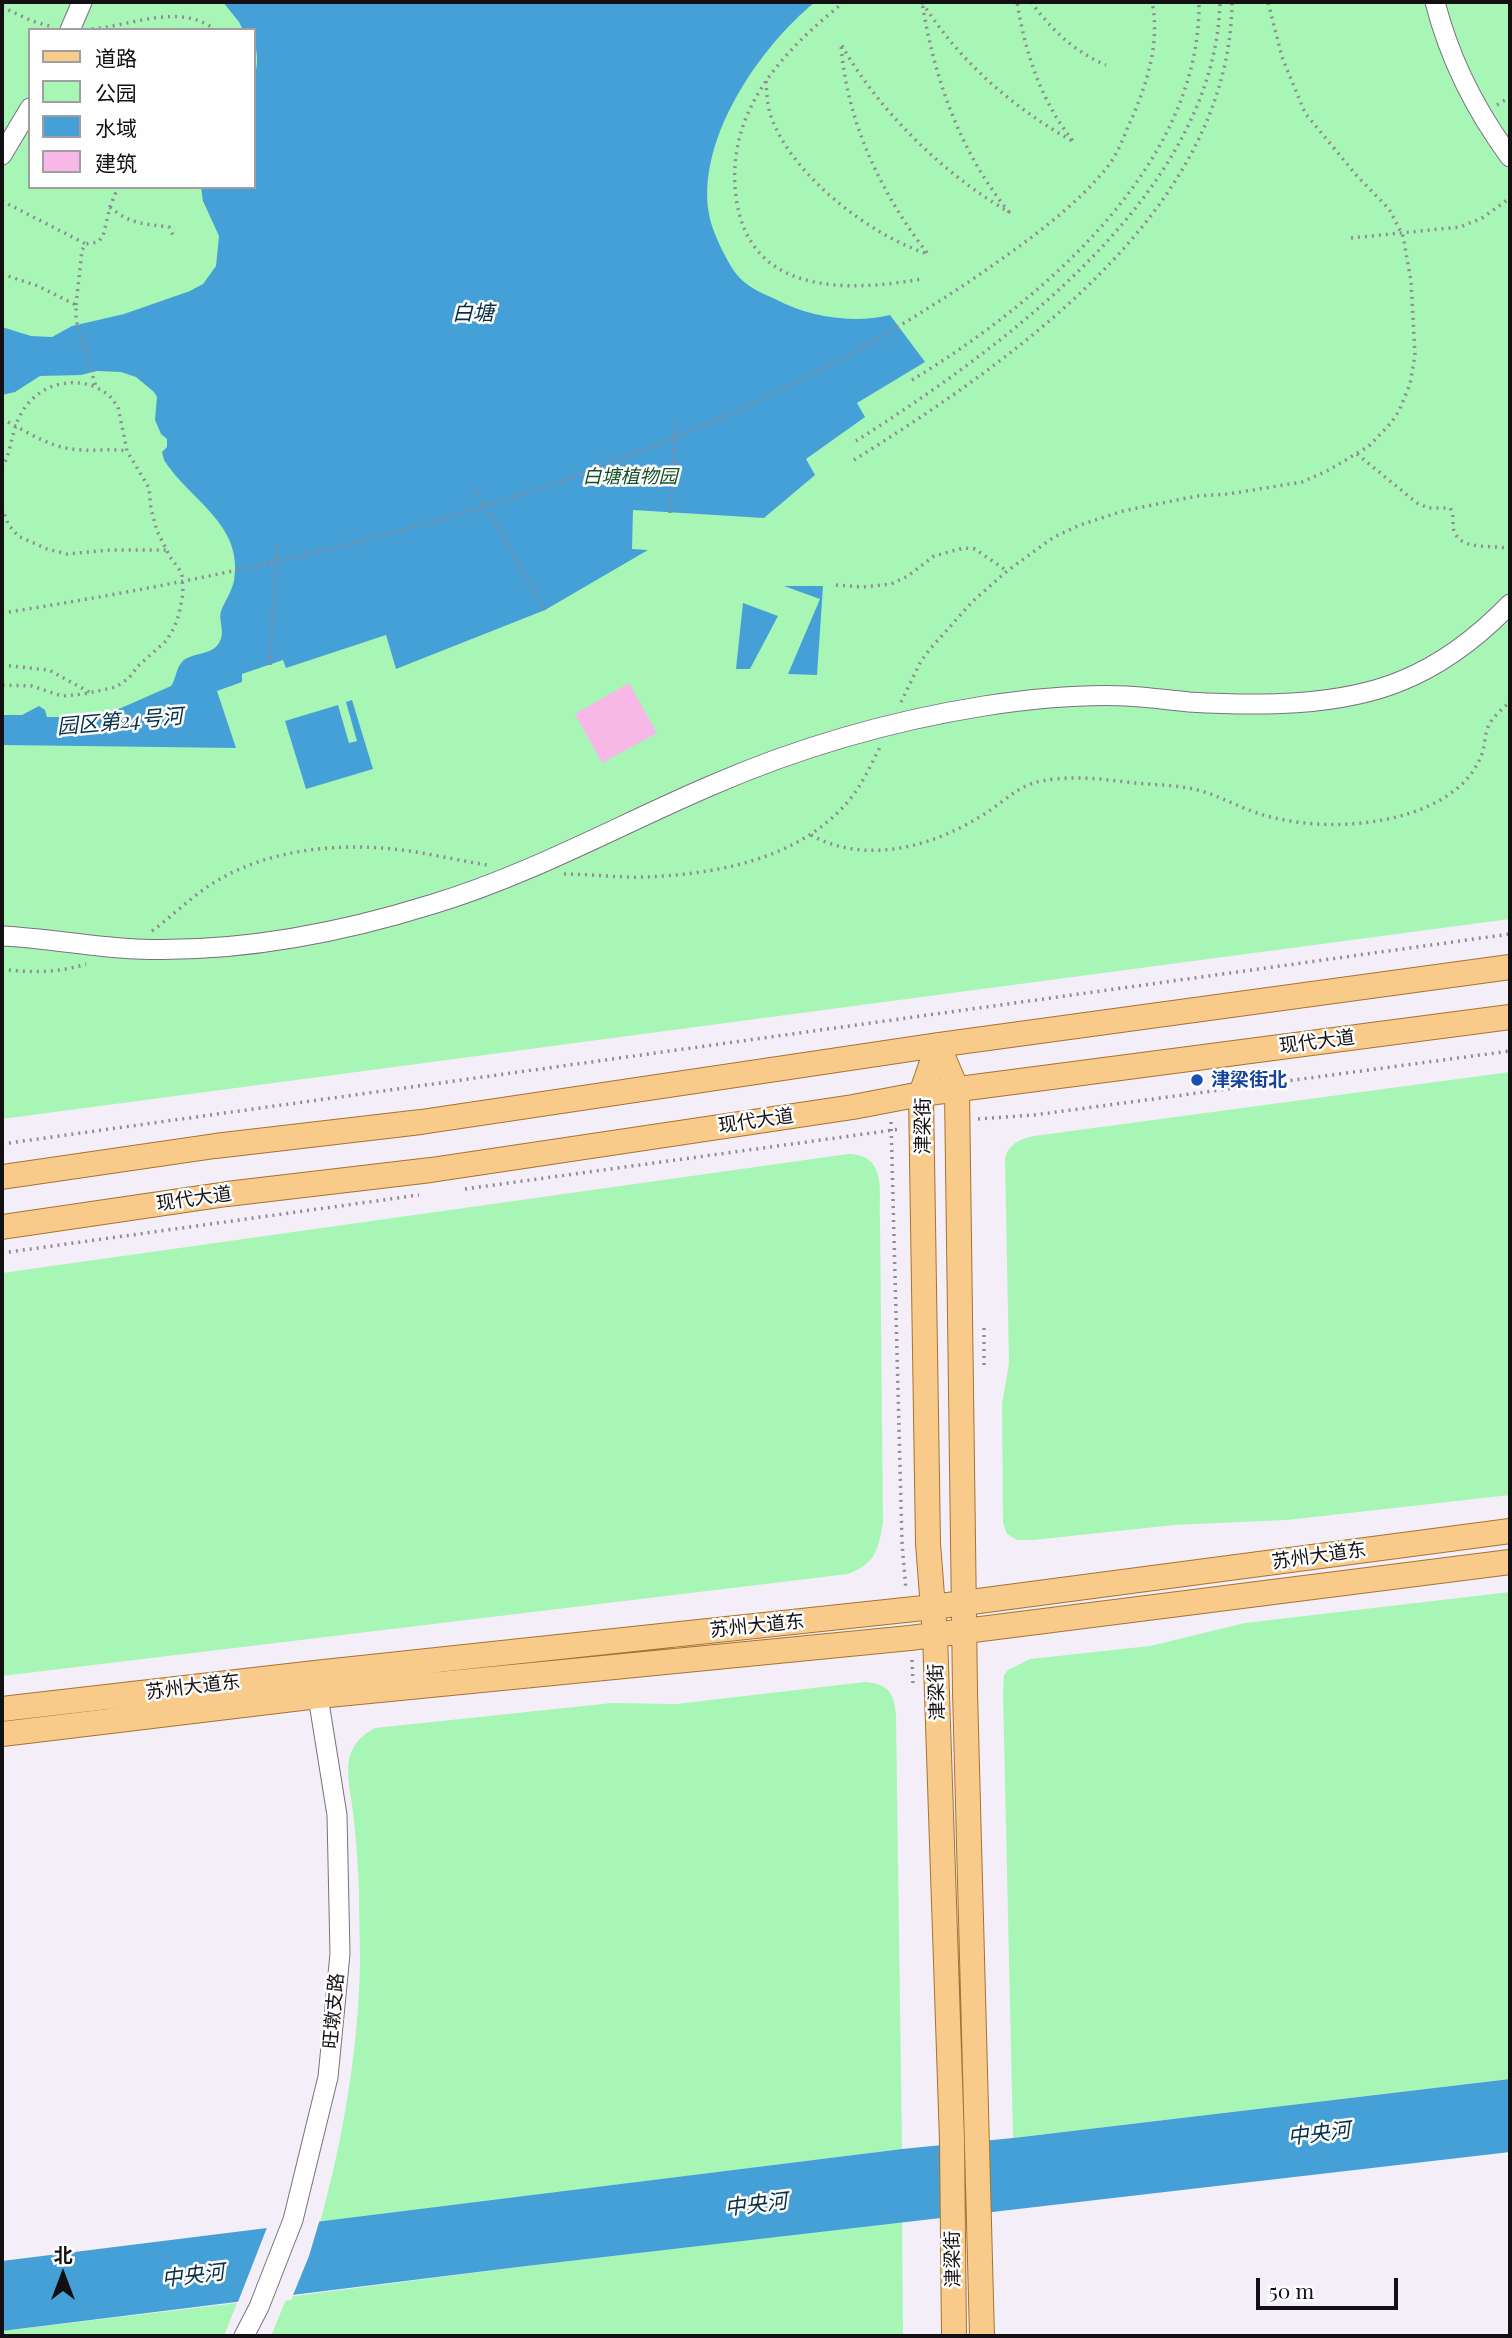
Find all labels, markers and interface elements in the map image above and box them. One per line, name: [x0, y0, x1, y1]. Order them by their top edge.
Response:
legend: [28, 28, 256, 189]
text: 道路: [95, 43, 137, 71]
text: 公园: [95, 78, 137, 106]
text: 水域: [95, 113, 137, 141]
text: 建筑: [95, 148, 137, 176]
water label: 白塘: [452, 300, 494, 326]
park label: 白塘植物园: [583, 466, 677, 488]
water label: 园区第24号河: [56, 704, 184, 740]
street label: 现代大道: [1278, 1026, 1356, 1058]
place label: 津梁街北: [1211, 1069, 1287, 1091]
marker: 津梁街北: [1189, 1072, 1205, 1088]
street label: 津梁街: [912, 1098, 934, 1154]
street label: 现代大道: [717, 1104, 795, 1138]
street label: 现代大道: [155, 1182, 233, 1216]
street label: 苏州大道东: [1270, 1538, 1368, 1574]
street label: 苏州大道东: [709, 1610, 805, 1642]
street label: 津梁街: [925, 1663, 949, 1721]
street label: 苏州大道东: [144, 1670, 242, 1704]
street label: 旺墩支路: [319, 1972, 349, 2050]
water label: 中央河: [1286, 2118, 1352, 2150]
water label: 中央河: [723, 2189, 789, 2221]
street label: 津梁街: [941, 2230, 965, 2288]
north arrow: [28, 2240, 98, 2310]
text: 北: [53, 2241, 73, 2267]
water label: 中央河: [160, 2260, 226, 2292]
scale bar: [1260, 2264, 1402, 2308]
text: 50 m: [1269, 2276, 1314, 2304]

